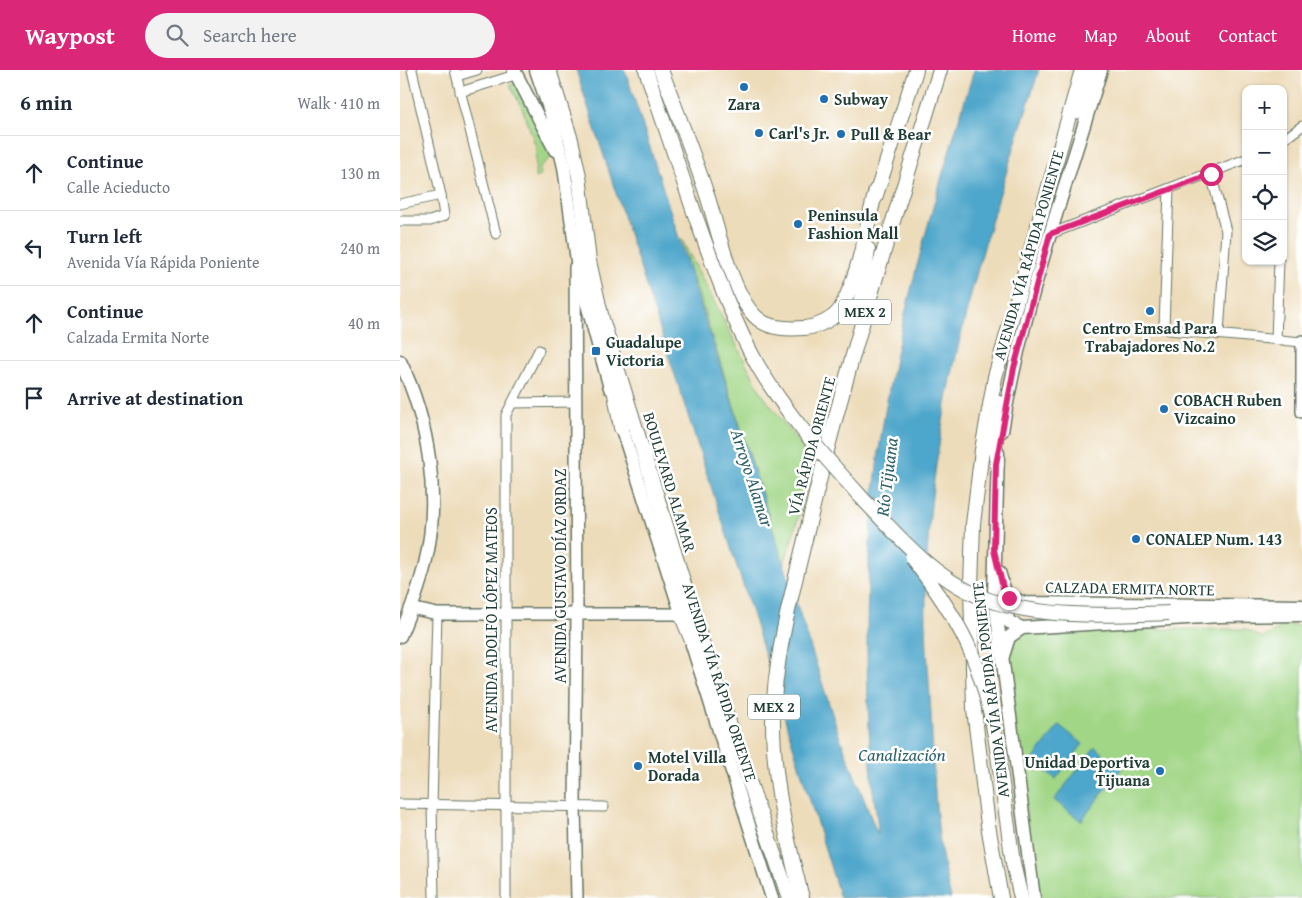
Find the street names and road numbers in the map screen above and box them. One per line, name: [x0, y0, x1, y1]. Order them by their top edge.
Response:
street label: AVENIDA VÍA RÁPIDA PONIENTE: [986, 147, 1070, 363]
road number: MEX 2: [839, 300, 891, 324]
street label: VÍA RÁPIDA ORIENTE: [781, 374, 841, 518]
street label: BOULEVARD ALAMAR: [637, 409, 703, 556]
street label: AVENIDA GUSTAVO DÍAZ ORDAZ: [548, 469, 572, 683]
street label: AVENIDA ADOLFO LÓPEZ MATEOS: [479, 507, 503, 733]
street label: CALZADA ERMITA NORTE: [1045, 575, 1215, 601]
street label: AVENIDA VÍA RÁPIDA ORIENTE: [676, 579, 764, 785]
street label: AVENIDA VÍA RÁPIDA PONIENTE: [965, 580, 1015, 800]
road number: MEX 2: [748, 694, 800, 720]

